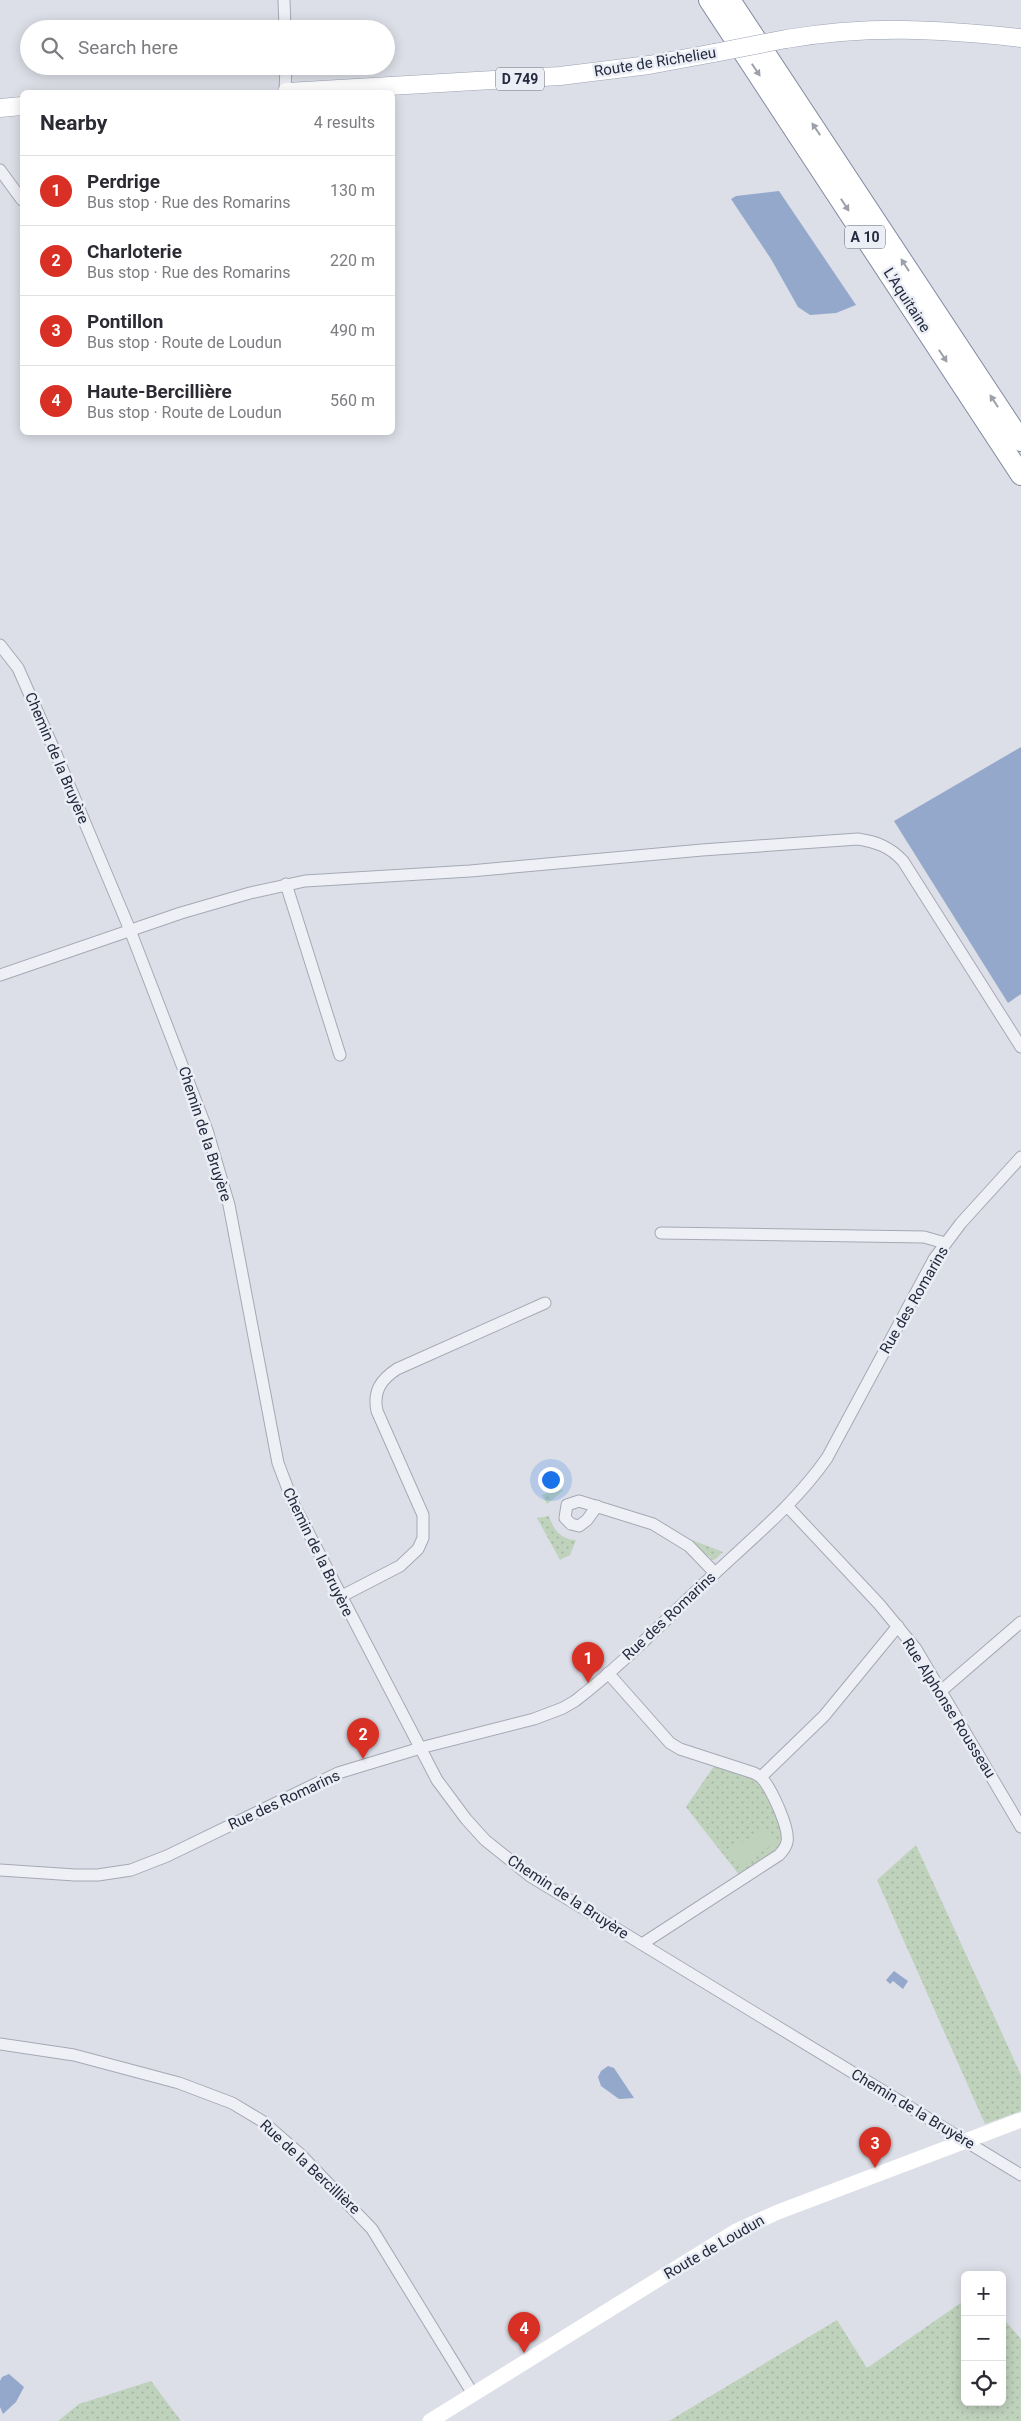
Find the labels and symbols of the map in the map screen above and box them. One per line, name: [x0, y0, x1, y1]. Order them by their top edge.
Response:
street label: Route de Richelieu: [593, 43, 717, 81]
one-way arrow: [751, 63, 760, 76]
road number: D 749: [496, 68, 544, 90]
one-way arrow: [811, 122, 821, 136]
one-way arrow: [840, 199, 850, 212]
road number: A 10: [845, 226, 885, 248]
one-way arrow: [901, 258, 910, 271]
street label: L'Aquitaine: [880, 264, 934, 336]
one-way arrow: [938, 349, 948, 363]
one-way arrow: [990, 394, 999, 407]
street label: Chemin de la Bruyère: [21, 690, 93, 826]
street label: Chemin de la Bruyère: [175, 1064, 235, 1204]
street label: Rue des Romarins: [876, 1243, 952, 1357]
your location: [538, 1467, 564, 1493]
street label: Chemin de la Bruyère: [279, 1485, 357, 1619]
street label: Rue des Romarins: [619, 1568, 719, 1664]
street label: Rue Alphonse Rousseau: [899, 1635, 999, 1781]
pin: 1: [572, 1642, 604, 1683]
pin: 2: [347, 1718, 379, 1759]
street label: Rue des Romarins: [225, 1766, 343, 1834]
street label: Chemin de la Bruyère: [504, 1851, 632, 1943]
street label: Chemin de la Bruyère: [848, 2065, 978, 2153]
street label: Rue de la Bercillière: [256, 2116, 364, 2218]
pin: 3: [859, 2127, 891, 2168]
street label: Route de Loudun: [661, 2211, 767, 2283]
pin: 4: [508, 2312, 540, 2353]

